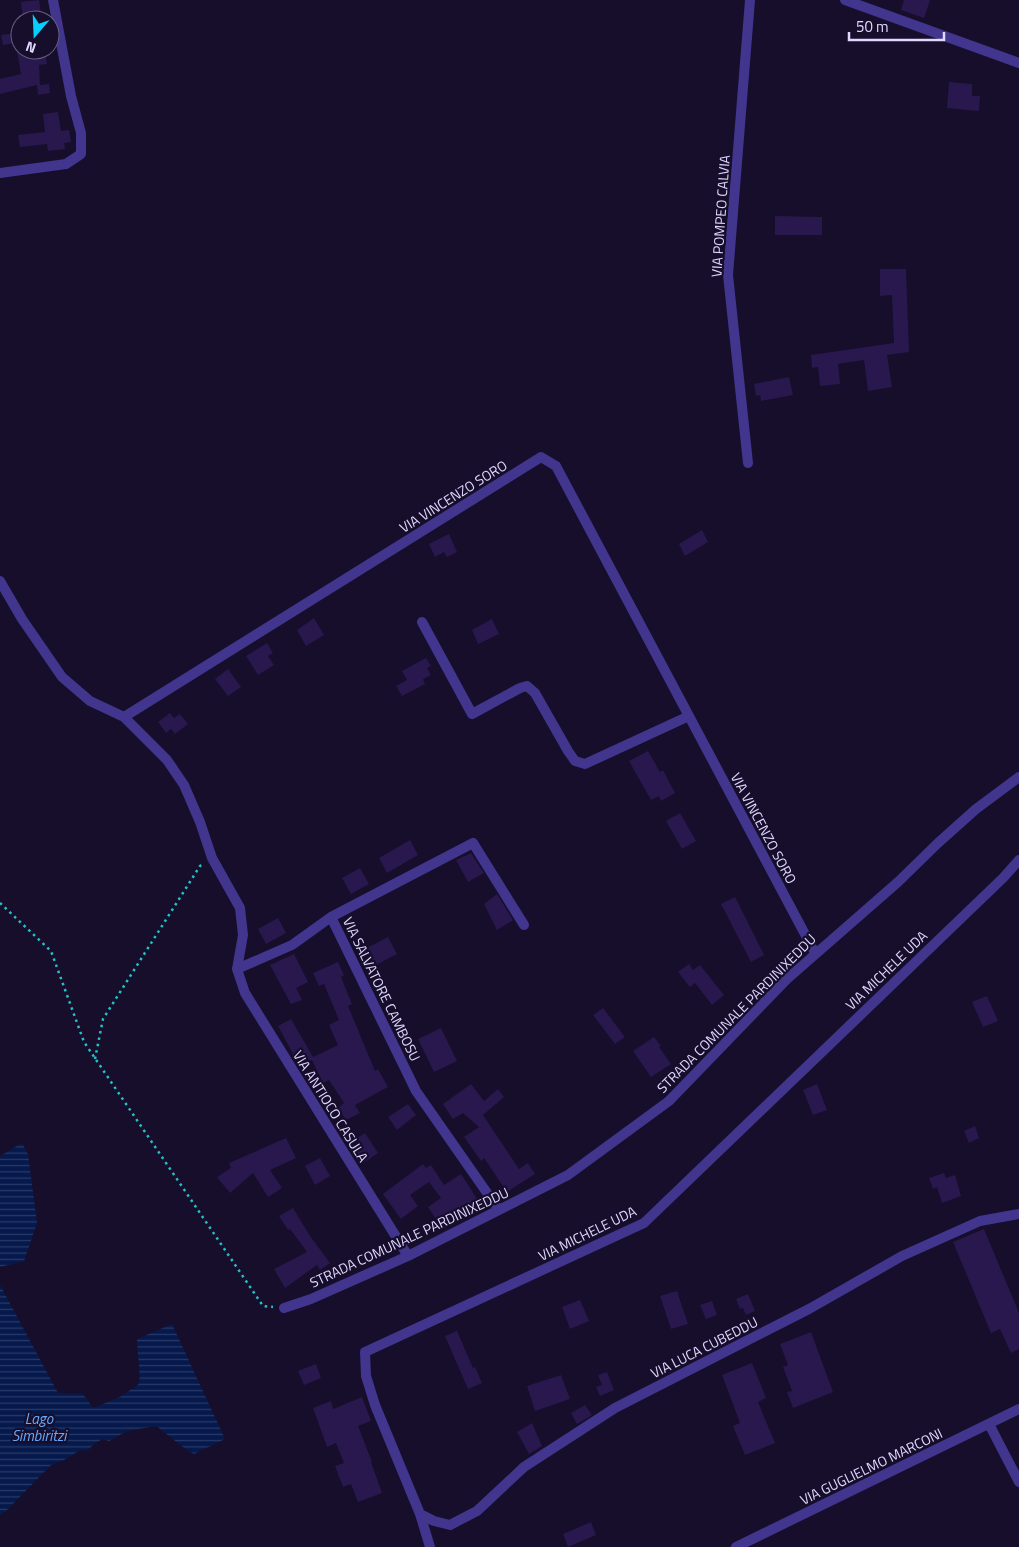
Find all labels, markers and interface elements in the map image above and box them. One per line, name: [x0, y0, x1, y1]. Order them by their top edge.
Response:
north arrow: [10, 10, 60, 60]
scale bar: [849, 10, 944, 42]
text: 50 m: [856, 15, 889, 38]
text: N: [23, 36, 39, 59]
street label: VIA POMPEO CALVIA: [705, 154, 735, 278]
street label: VIA VINCENZO SORO: [395, 454, 511, 538]
street label: VIA VINCENZO SORO: [726, 769, 802, 887]
street label: VIA SALVATORE CAMBOSU: [338, 913, 426, 1065]
street label: VIA MICHELE UDA: [840, 925, 932, 1015]
street label: STRADA COMUNALE PARDINIXEDDU: [652, 929, 820, 1097]
street label: VIA ANTIOCO CASULA: [288, 1046, 374, 1166]
street label: STRADA COMUNALE PARDINIXEDDU: [306, 1181, 512, 1293]
street label: VIA MICHELE UDA: [534, 1200, 640, 1266]
street label: VIA LUCA CUBEDDU: [647, 1311, 761, 1383]
water label: Lago Simbiritzi: [12, 1407, 68, 1447]
street label: VIA GUGLIELMO MARCONI: [796, 1422, 946, 1510]

